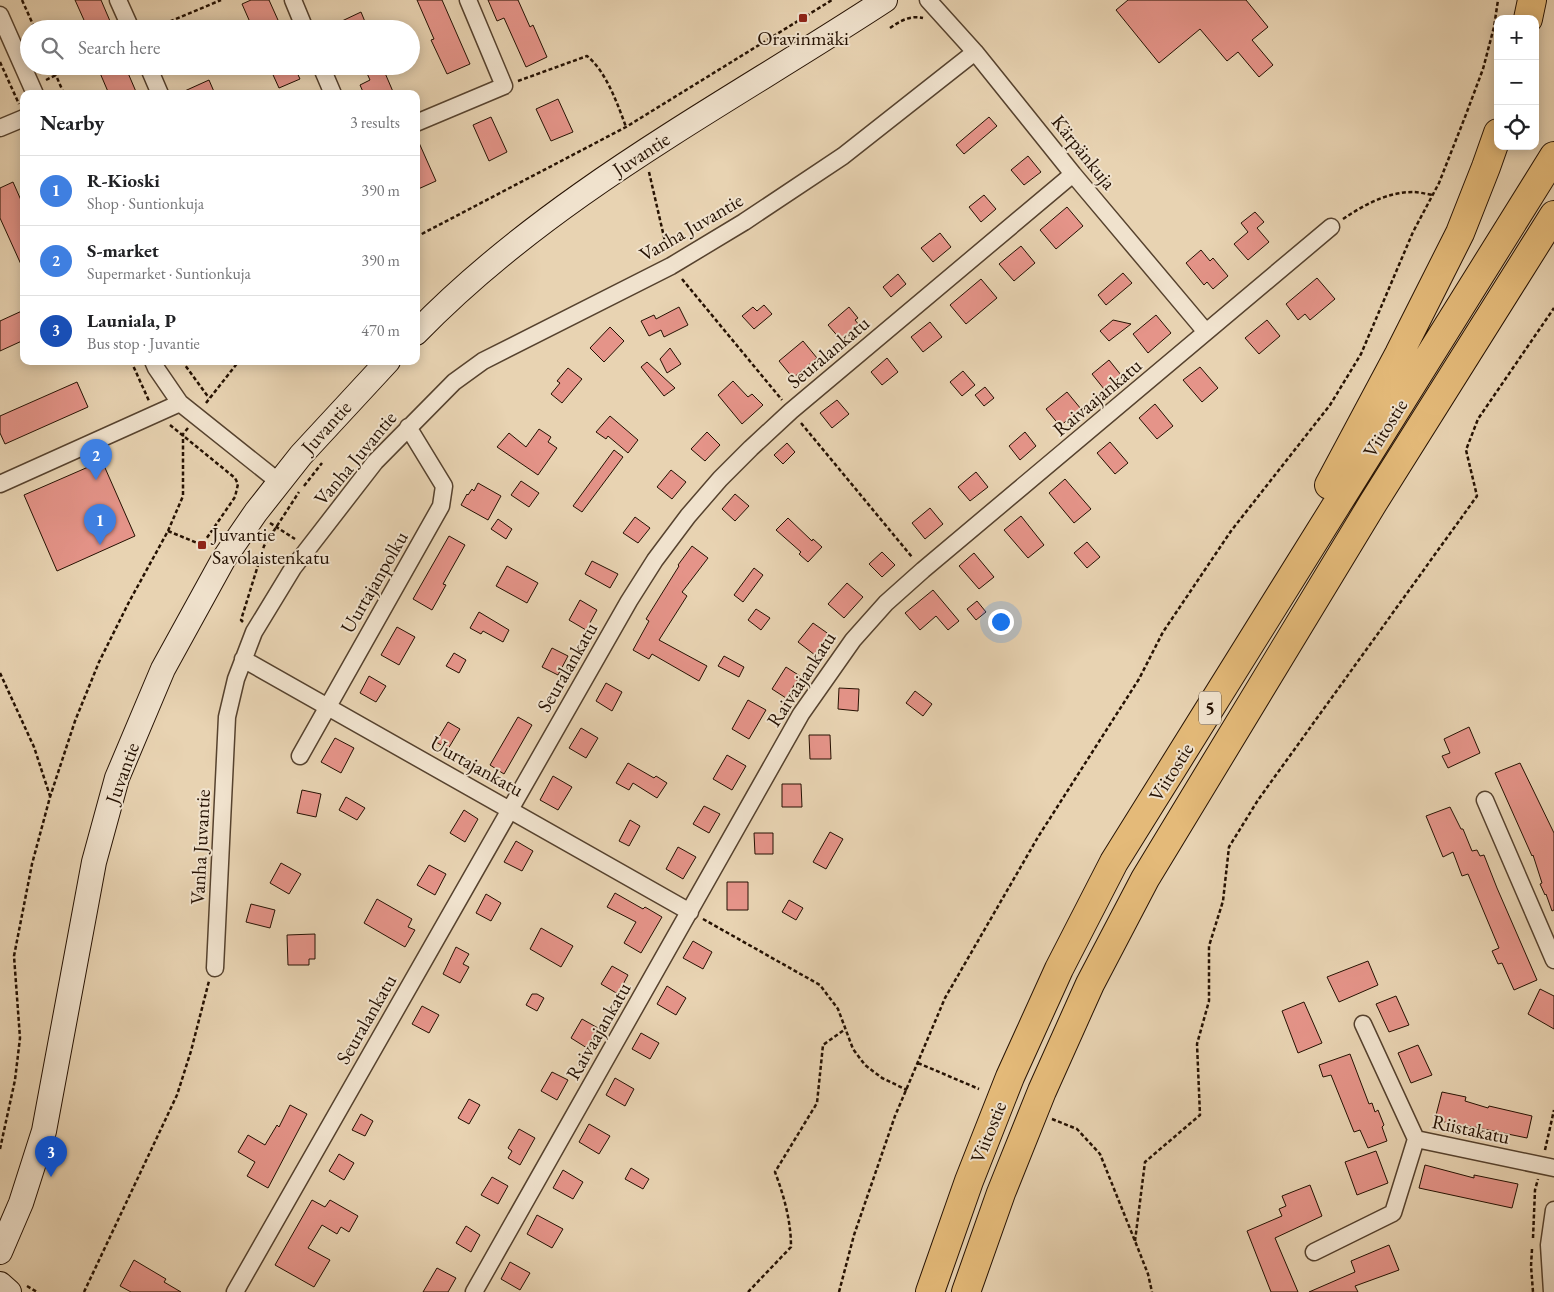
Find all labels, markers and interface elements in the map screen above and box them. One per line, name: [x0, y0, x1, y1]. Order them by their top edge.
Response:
marker: Oravinmäki: [797, 12, 809, 24]
map controls: [1494, 15, 1539, 150]
button: +: [1494, 15, 1539, 60]
search box: [20, 20, 420, 75]
place label: Oravinmäki: [757, 25, 849, 51]
icon: search: [38, 34, 66, 62]
text: Search here: [78, 35, 160, 60]
button: −: [1494, 60, 1539, 105]
button: locate: [1494, 105, 1539, 150]
text: Nearby: [40, 109, 104, 136]
street label: Kärpänkuja: [1046, 109, 1122, 195]
text: 3 results: [350, 112, 400, 133]
street label: Juvantie: [606, 126, 675, 183]
text: R-Kioski: [87, 168, 160, 193]
text: 1: [52, 180, 60, 201]
text: 390 m: [361, 180, 400, 201]
street label: Vanha Juvantie: [634, 187, 748, 267]
text: Shop · Suntionkuja: [87, 193, 204, 214]
text: S-market: [87, 238, 159, 263]
text: 2: [52, 250, 60, 271]
text: 390 m: [361, 250, 400, 271]
text: Supermarket · Suntionkuja: [87, 263, 251, 284]
text: Launiala, P: [87, 308, 176, 333]
street label: Seuralankatu: [781, 310, 875, 394]
text: 3: [52, 320, 60, 341]
text: 470 m: [361, 320, 400, 341]
text: Bus stop · Juvantie: [87, 333, 200, 354]
street label: Raivaajankatu: [1047, 352, 1147, 442]
street label: Viitostie: [1357, 394, 1413, 462]
street label: Juvantie: [294, 395, 357, 461]
street label: Vanha Juvantie: [308, 405, 402, 511]
pin: 2: [80, 439, 112, 480]
pin: 1: [84, 504, 116, 545]
place label: Juvantie Savolaistenkatu: [210, 521, 330, 570]
street label: Uurtajanpolku: [334, 526, 414, 638]
marker: Juvantie Savolaistenkatu: [196, 539, 208, 551]
your location: [988, 609, 1014, 635]
street label: Seuralankatu: [531, 617, 603, 717]
street label: Raivaajankatu: [761, 626, 842, 732]
road number: 5: [1199, 691, 1221, 724]
street label: Uurtajankatu: [426, 730, 529, 803]
street label: Viitostie: [1143, 738, 1199, 806]
street label: Juvantie: [98, 739, 145, 809]
street label: Vanha Juvantie: [184, 788, 216, 905]
street label: Seuralankatu: [330, 969, 402, 1069]
street label: Raivaajankatu: [560, 977, 637, 1085]
street label: Viitostie: [964, 1097, 1012, 1167]
street label: Riistakatu: [1430, 1108, 1513, 1150]
pin: 3: [35, 1136, 67, 1177]

